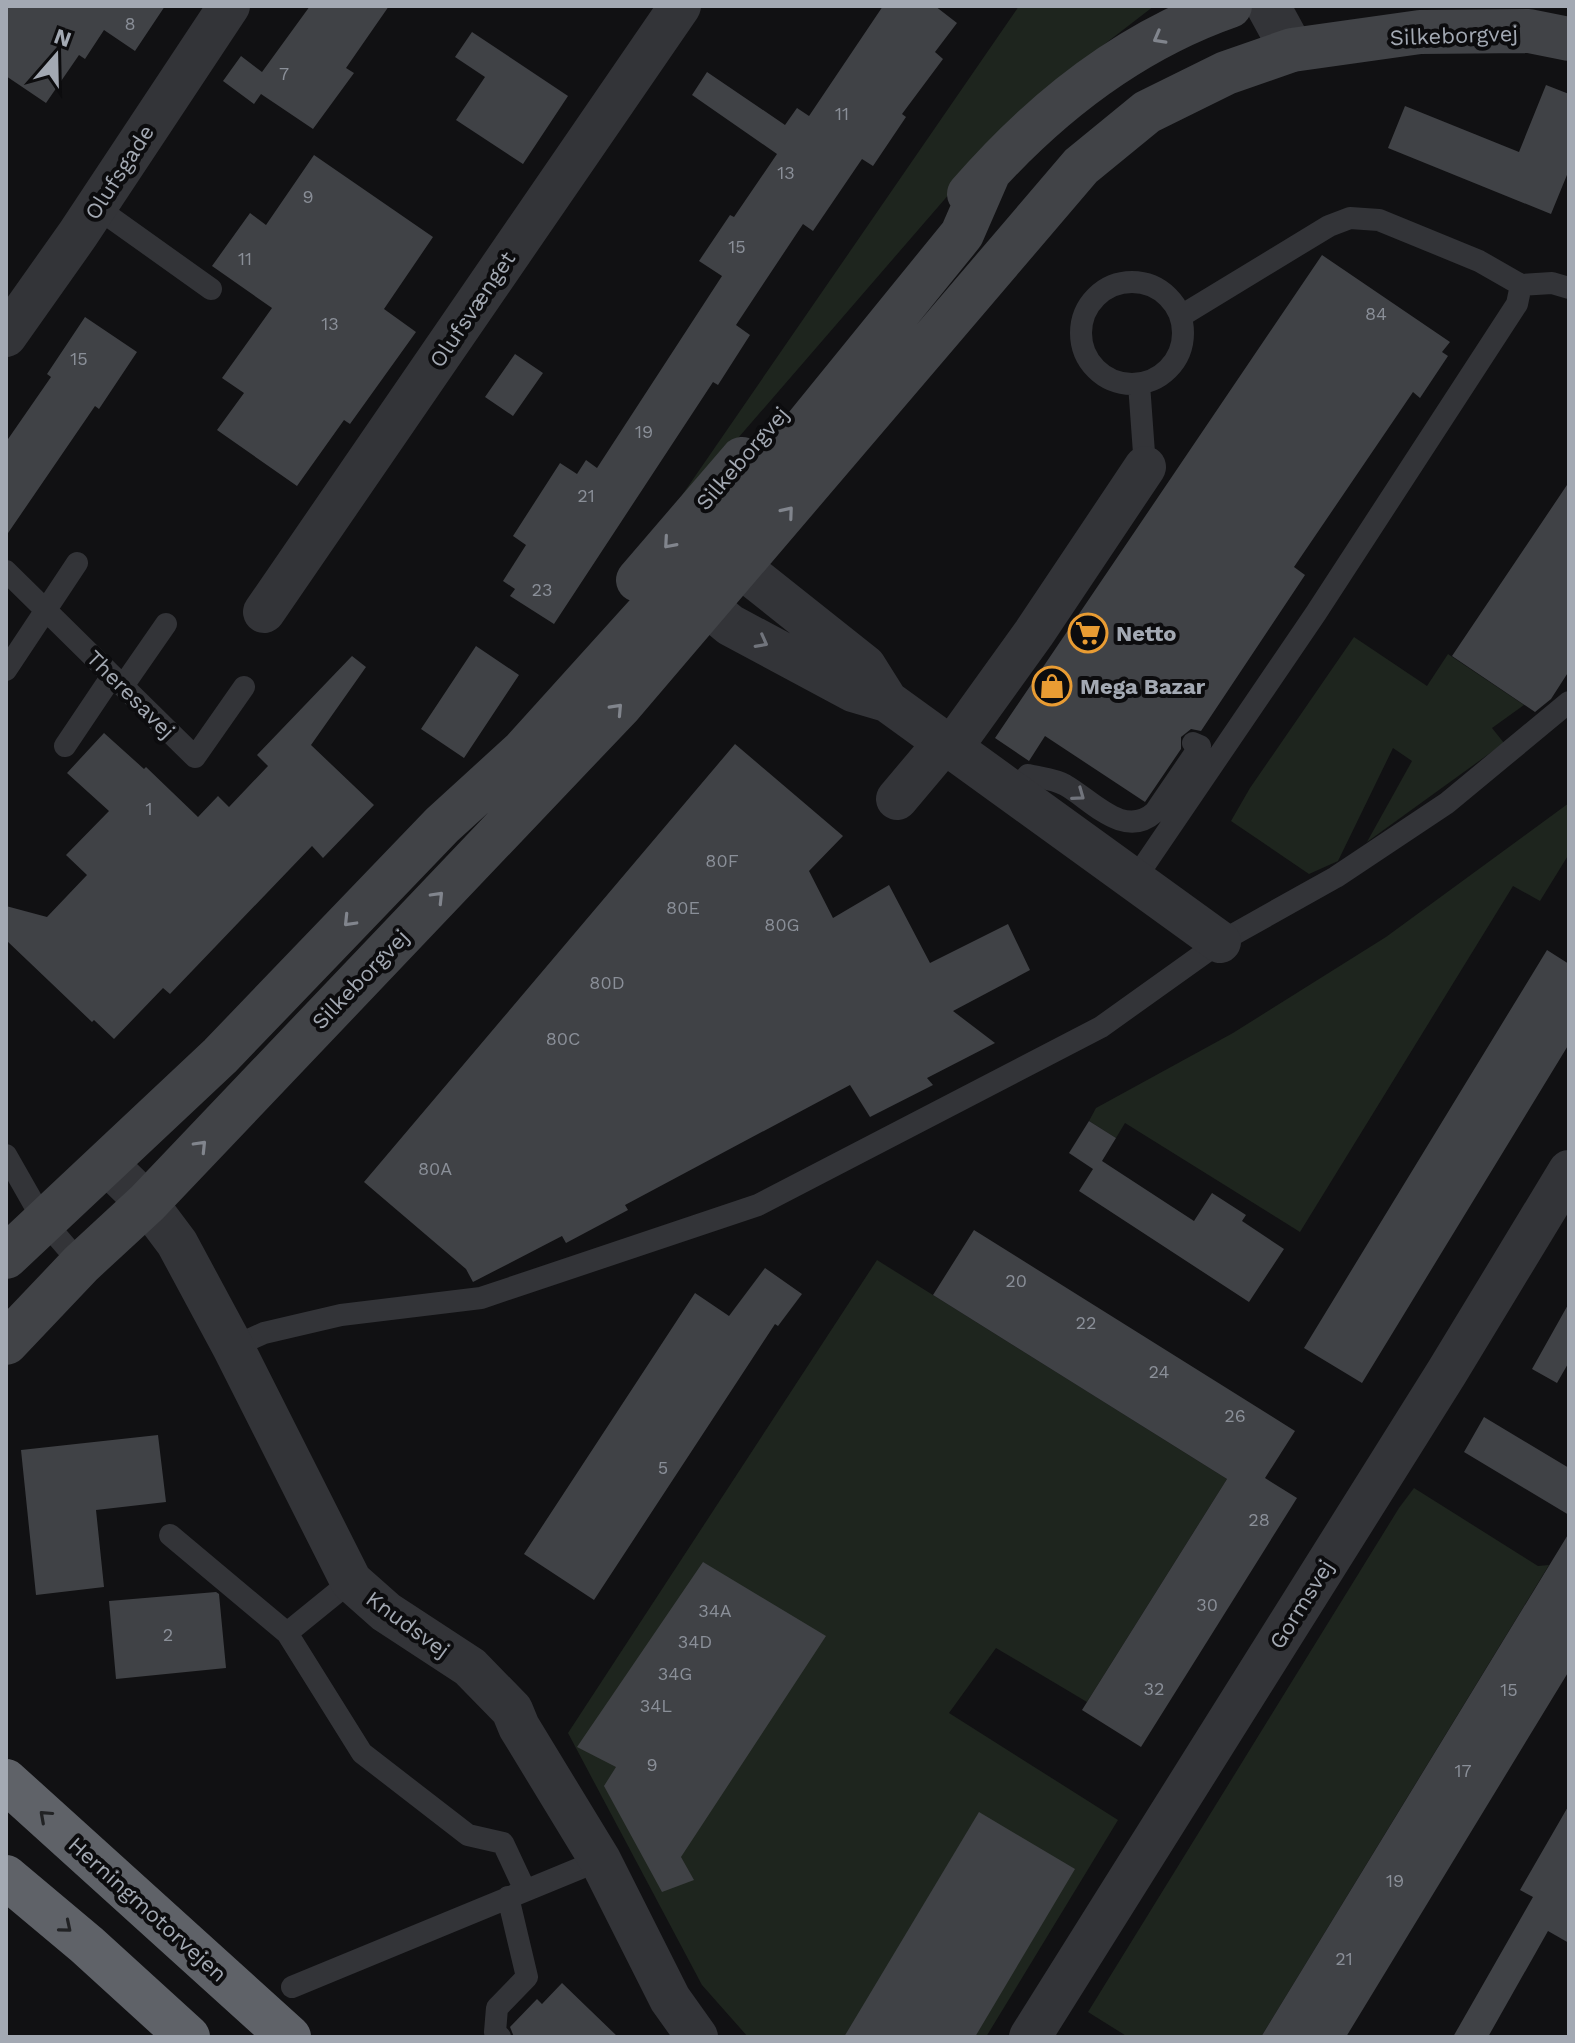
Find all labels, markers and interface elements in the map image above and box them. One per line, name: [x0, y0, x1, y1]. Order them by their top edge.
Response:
house number: 8: [124, 13, 136, 34]
north arrow: [16, 16, 96, 96]
street label: Silkeborgvej: [1389, 21, 1519, 50]
text: N: [51, 23, 75, 52]
one-way arrow: [1153, 28, 1167, 43]
house number: 7: [279, 63, 289, 84]
house number: 11: [835, 103, 849, 124]
street label: Olufsgade: [80, 120, 159, 224]
house number: 13: [777, 162, 795, 183]
house number: 9: [302, 186, 314, 207]
house number: 15: [728, 236, 746, 257]
street label: Olufsvænget: [424, 247, 520, 372]
house number: 11: [238, 248, 252, 269]
house number: 84: [1365, 303, 1387, 324]
house number: 13: [321, 313, 339, 334]
house number: 15: [70, 348, 88, 369]
street label: Silkeborgvej: [691, 402, 794, 515]
house number: 19: [635, 421, 653, 442]
house number: 21: [577, 485, 595, 506]
one-way arrow: [778, 507, 792, 522]
one-way arrow: [664, 534, 679, 549]
house number: 23: [532, 579, 553, 600]
supermarket icon: Netto: [1067, 612, 1109, 654]
place label: Netto: [1116, 621, 1176, 646]
one-way arrow: [754, 633, 768, 648]
street label: Theresavej: [81, 645, 180, 744]
shop icon: Mega Bazar: [1031, 665, 1073, 707]
place label: Mega Bazar: [1080, 674, 1206, 699]
one-way arrow: [608, 703, 622, 718]
one-way arrow: [1070, 785, 1085, 800]
house number: 1: [145, 798, 153, 819]
house number: 80F: [705, 850, 739, 871]
one-way arrow: [429, 892, 443, 906]
house number: 80E: [666, 897, 700, 918]
one-way arrow: [345, 912, 359, 927]
house number: 80G: [764, 914, 800, 935]
street label: Silkeborgvej: [307, 924, 414, 1034]
house number: 80D: [589, 972, 625, 993]
house number: 80C: [546, 1028, 580, 1049]
one-way arrow: [191, 1141, 206, 1155]
house number: 80A: [418, 1158, 452, 1179]
house number: 20: [1005, 1270, 1027, 1291]
house number: 22: [1076, 1312, 1097, 1333]
house number: 24: [1149, 1361, 1169, 1382]
house number: 26: [1224, 1405, 1246, 1426]
house number: 5: [658, 1457, 668, 1478]
house number: 28: [1248, 1509, 1270, 1530]
street label: Gormsvej: [1264, 1555, 1339, 1653]
street label: Knudsvej: [361, 1586, 454, 1663]
house number: 30: [1196, 1594, 1218, 1615]
house number: 34A: [698, 1600, 732, 1621]
house number: 2: [163, 1624, 173, 1645]
house number: 34D: [678, 1631, 712, 1652]
house number: 34G: [658, 1663, 692, 1684]
house number: 32: [1144, 1678, 1165, 1699]
house number: 15: [1500, 1679, 1518, 1700]
house number: 34L: [640, 1695, 672, 1716]
house number: 9: [646, 1754, 658, 1775]
house number: 17: [1454, 1760, 1472, 1781]
one-way arrow: [39, 1811, 54, 1825]
street label: Herningmotorvejen: [63, 1832, 232, 1987]
house number: 19: [1386, 1870, 1404, 1891]
one-way arrow: [57, 1917, 71, 1932]
house number: 21: [1335, 1948, 1353, 1969]

